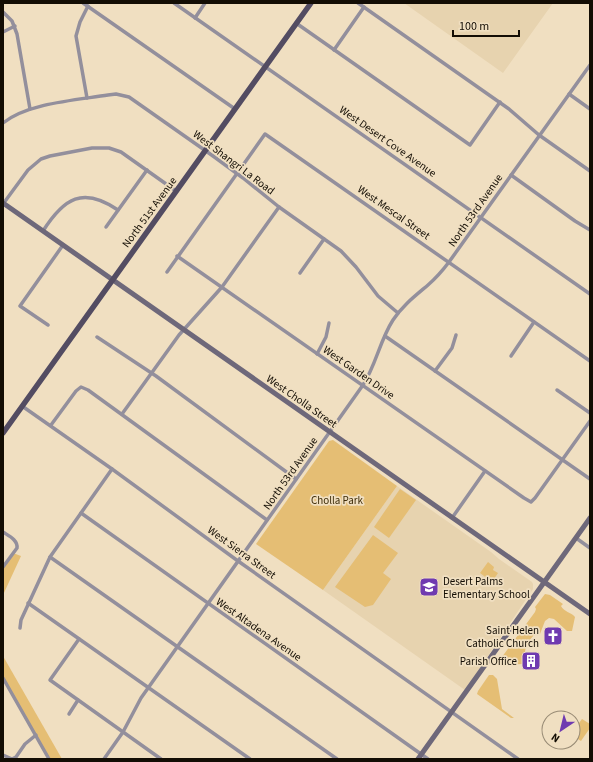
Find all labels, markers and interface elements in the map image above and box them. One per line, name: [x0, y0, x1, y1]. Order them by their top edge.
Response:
scale bar: [453, 12, 519, 38]
text: 100 m: [459, 18, 489, 35]
street label: West Desert Cove Avenue: [336, 102, 440, 181]
street label: West Shangri La Road: [190, 127, 278, 198]
street label: North 53rd Avenue: [445, 170, 506, 250]
street label: North 51st Avenue: [119, 173, 180, 251]
street label: West Mescal Street: [354, 182, 433, 243]
street label: West Garden Drive: [320, 342, 398, 403]
street label: West Cholla Street: [263, 371, 340, 432]
street label: North 53rd Avenue: [260, 433, 321, 513]
park label: Cholla Park: [311, 493, 364, 508]
street label: West Sierra Street: [204, 522, 279, 582]
place label: Desert Palms Elementary School: [443, 574, 530, 602]
school or university icon: Desert Palms Elementary School: [418, 576, 440, 598]
street label: West Altadena Avenue: [213, 594, 305, 665]
place label: Saint Helen Catholic Church: [466, 623, 539, 651]
church icon: Saint Helen Catholic Church: [542, 625, 564, 647]
building icon: Parish Office: [520, 650, 542, 672]
place label: Parish Office: [460, 654, 518, 669]
north arrow: [541, 710, 581, 750]
text: N: [548, 730, 563, 746]

